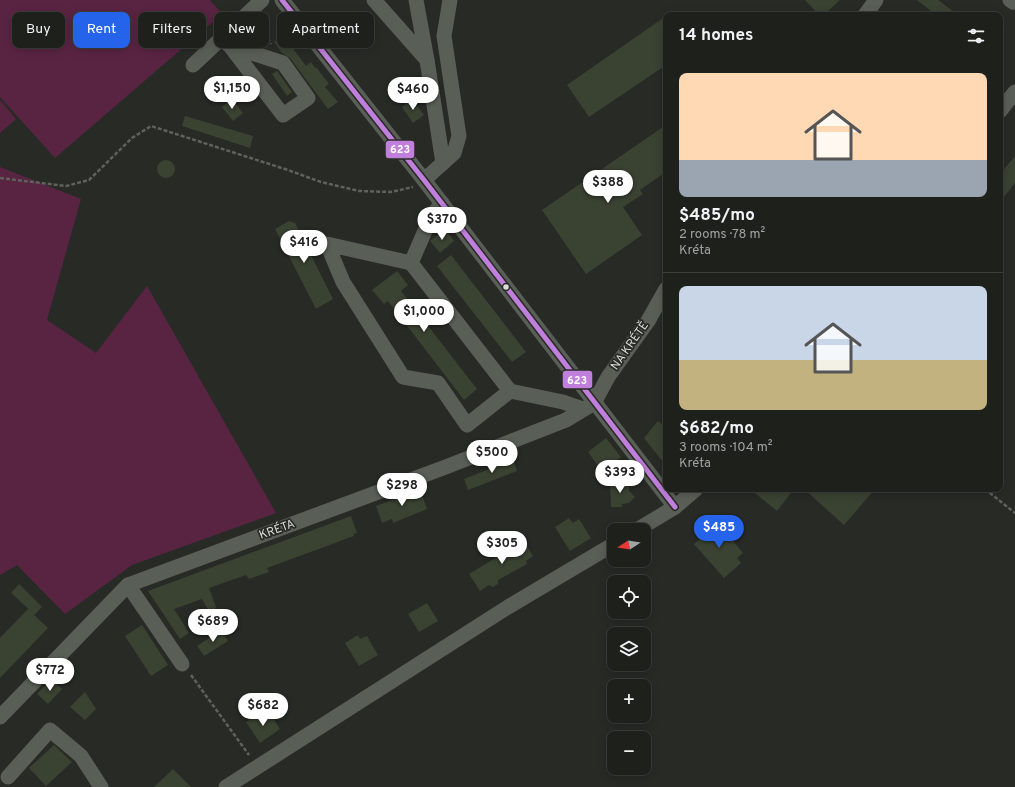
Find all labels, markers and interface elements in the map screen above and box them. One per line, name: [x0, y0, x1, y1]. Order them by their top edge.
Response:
chip: Buy: [12, 12, 65, 48]
chip: Rent: [73, 12, 130, 48]
chip: Filters: [138, 12, 206, 48]
chip: New: [214, 12, 269, 48]
chip: Apartment: [277, 12, 374, 48]
text: 14 homes: [679, 25, 753, 47]
icon: filters: [965, 25, 987, 47]
pin: $1,150: [199, 76, 265, 110]
pin: $460: [389, 77, 437, 111]
text: $1,150: [213, 81, 251, 97]
text: $460: [397, 82, 429, 98]
icon: home: [797, 99, 869, 171]
line badge: 623: [385, 140, 415, 159]
text: 623: [390, 143, 410, 157]
pin: $388: [584, 170, 632, 204]
text: $388: [592, 175, 624, 191]
text: $485/mo: [679, 205, 755, 227]
pin: $370: [418, 207, 466, 241]
text: $370: [427, 212, 457, 228]
text: 2 rooms · 78 m²: [679, 227, 765, 243]
pin: $416: [280, 230, 328, 264]
text: $416: [289, 235, 319, 251]
text: Kréta: [679, 243, 711, 259]
unlabelled marker: [501, 282, 511, 292]
pin: $1,000: [391, 299, 457, 333]
text: $1,000: [403, 304, 445, 320]
icon: home: [797, 312, 869, 384]
street label: NA KRÉTĚ: [607, 318, 653, 374]
line badge: 623: [562, 370, 593, 389]
text: 623: [567, 374, 587, 388]
text: $682/mo: [679, 418, 754, 440]
pin: $500: [468, 440, 516, 474]
text: 3 rooms · 104 m²: [679, 440, 773, 456]
text: $500: [476, 445, 508, 461]
text: Kréta: [679, 456, 711, 472]
pin: $393: [596, 460, 644, 494]
text: $393: [604, 465, 636, 481]
pin: $298: [378, 473, 426, 507]
text: $298: [386, 478, 418, 494]
pin: $485: [695, 515, 743, 549]
street label: KRÉTA: [257, 516, 297, 544]
text: $485: [703, 520, 735, 536]
north arrow: [607, 523, 651, 567]
map controls: [607, 523, 651, 775]
pin: $305: [478, 531, 526, 565]
text: $305: [486, 536, 518, 552]
button: locate: [607, 575, 651, 619]
pin: $689: [189, 609, 237, 643]
text: $689: [197, 614, 229, 630]
button: layers: [607, 627, 651, 671]
pin: $772: [26, 658, 74, 692]
text: $772: [35, 663, 65, 679]
button: +: [607, 679, 651, 723]
pin: $682: [239, 693, 287, 727]
text: $682: [247, 698, 279, 714]
button: −: [607, 731, 651, 775]

